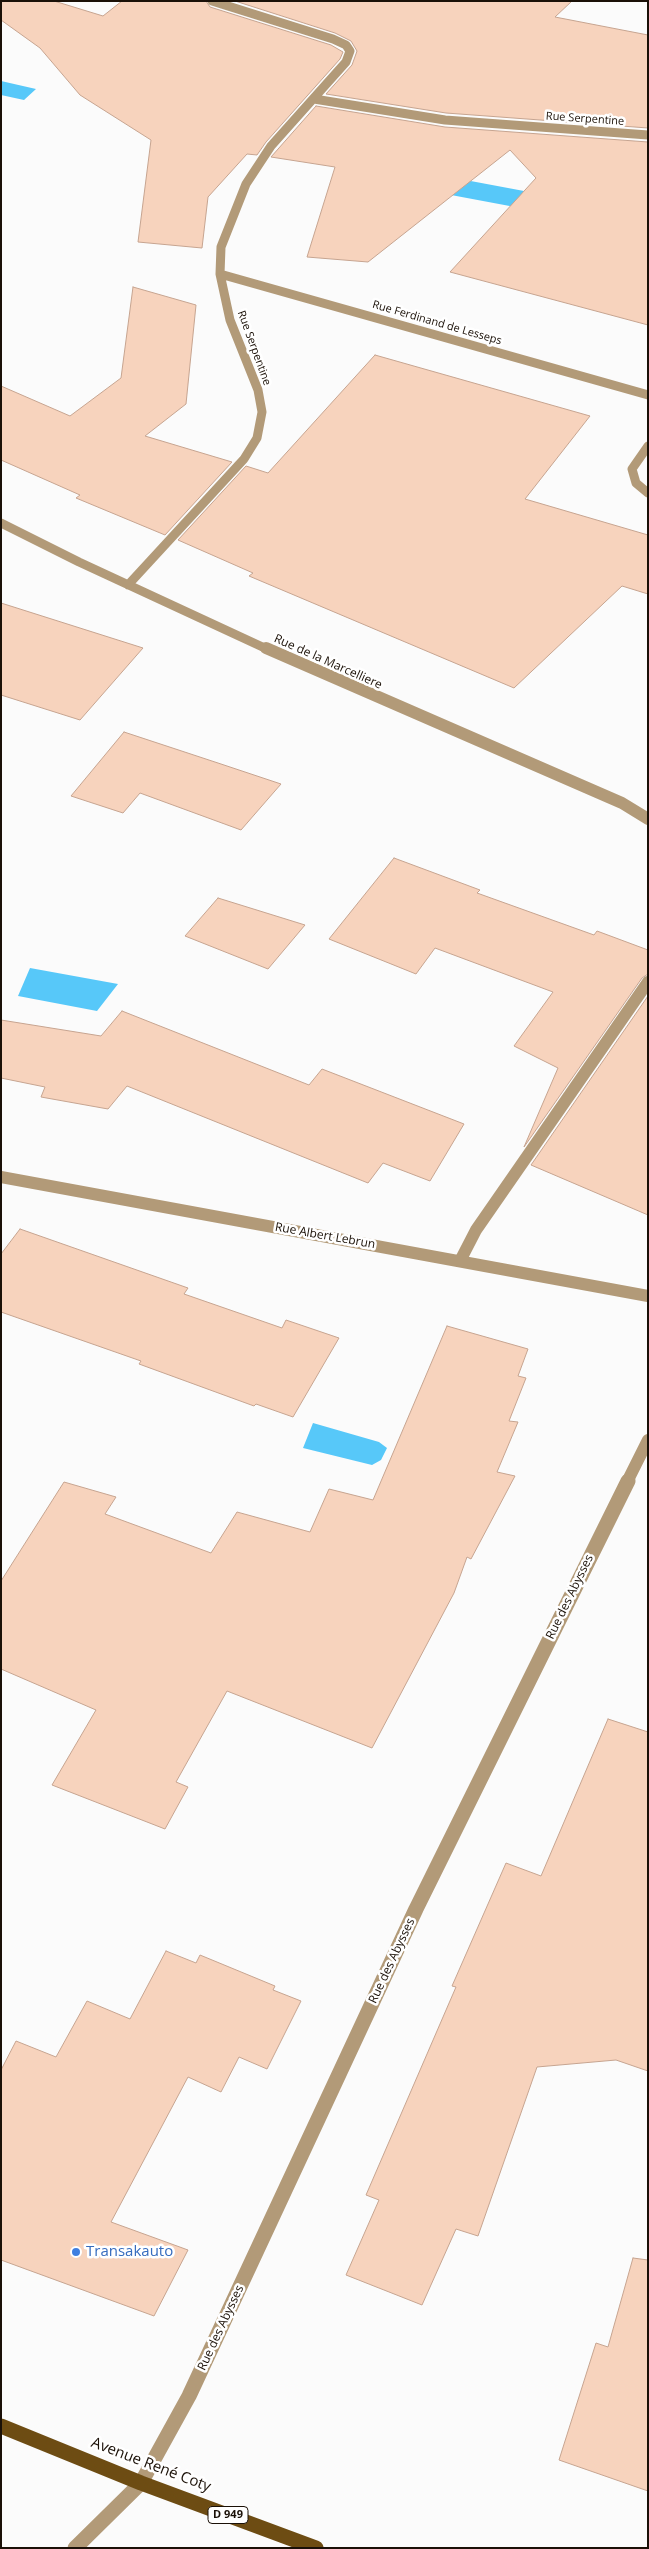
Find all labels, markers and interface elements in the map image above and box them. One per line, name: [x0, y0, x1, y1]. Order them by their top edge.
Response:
street label: Rue Serpentine: [545, 110, 625, 128]
street label: Rue Ferdinand de Lesseps: [371, 298, 503, 348]
street label: Rue Serpentine: [234, 309, 274, 387]
street label: Rue de la Marcelliere: [272, 632, 384, 692]
street label: Rue Albert Lebrun: [274, 1220, 376, 1252]
street label: Rue des Abysses: [543, 1552, 597, 1642]
street label: Rue des Abysses: [366, 1916, 418, 2006]
place label: Transakauto: [86, 2243, 173, 2261]
marker: Transakauto: [70, 2246, 82, 2258]
street label: Rue des Abysses: [195, 2283, 247, 2373]
street label: Avenue René Coty: [89, 2434, 213, 2496]
road number: D 949: [208, 2506, 248, 2524]

